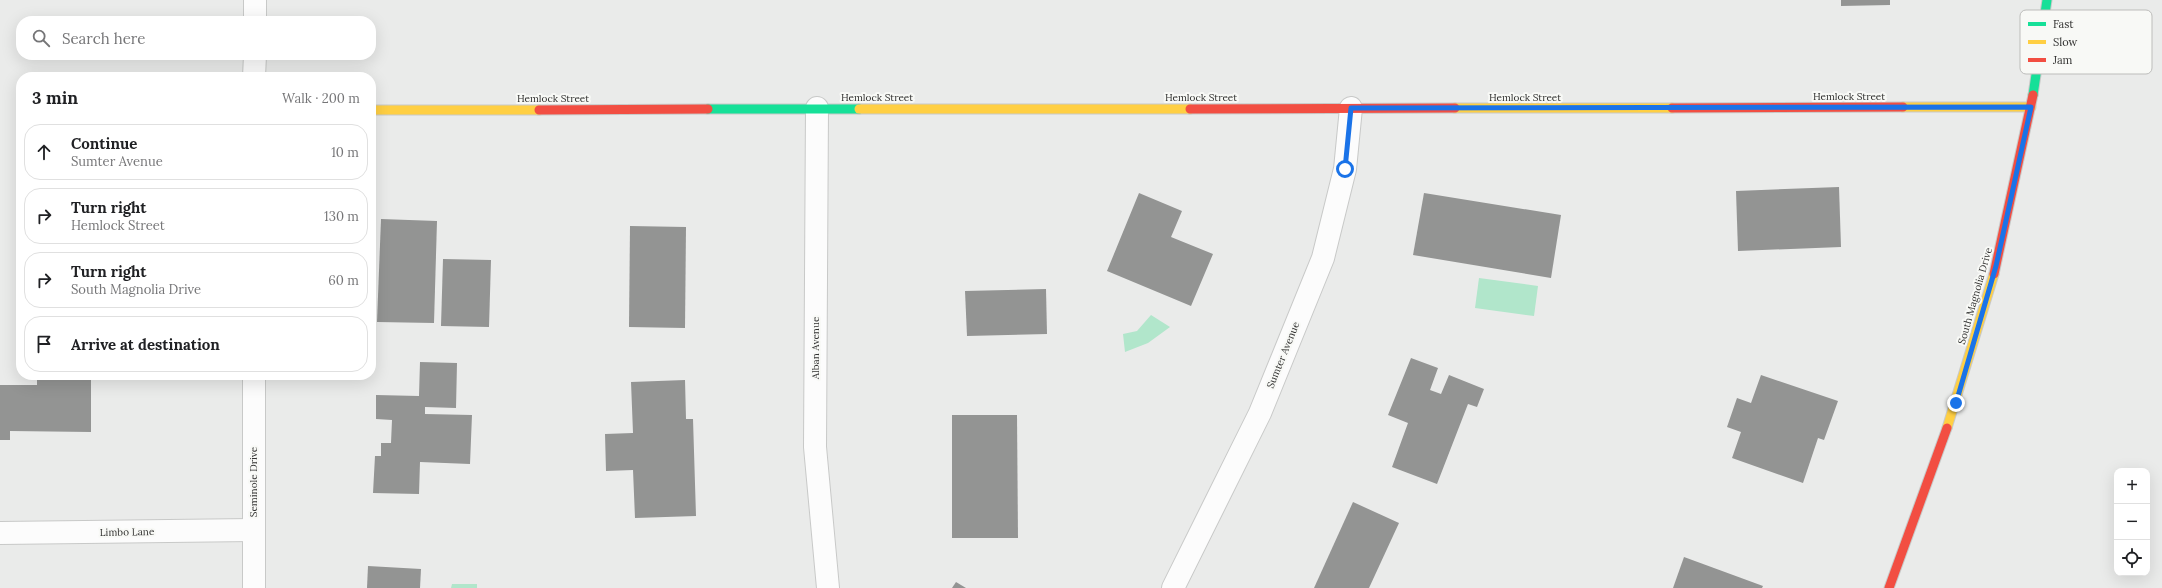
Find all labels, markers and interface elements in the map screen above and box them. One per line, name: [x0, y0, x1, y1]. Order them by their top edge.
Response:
legend: [2020, 10, 2152, 74]
search box: [16, 16, 376, 60]
text: Fast: [2053, 17, 2074, 31]
icon: search: [30, 27, 52, 49]
text: Search here: [62, 29, 145, 48]
text: Slow: [2053, 35, 2078, 49]
text: Jam: [2052, 53, 2073, 67]
text: 3 min: [32, 87, 78, 109]
text: Walk · 200 m: [282, 90, 360, 107]
street label: Hemlock Street: [1813, 90, 1885, 103]
street label: Hemlock Street: [841, 91, 913, 104]
street label: Hemlock Street: [1165, 91, 1237, 104]
street label: Hemlock Street: [1489, 91, 1561, 104]
street label: Hemlock Street: [517, 92, 589, 105]
text: Continue: [71, 134, 137, 153]
icon: ahead: [33, 141, 55, 163]
text: 10 m: [331, 144, 359, 161]
text: Sumter Avenue: [71, 153, 163, 170]
route start: [1336, 160, 1354, 178]
text: Turn right: [71, 198, 147, 217]
icon: right: [33, 205, 55, 227]
text: 130 m: [324, 208, 359, 225]
text: Hemlock Street: [71, 217, 165, 234]
street label: South Magnolia Drive: [1955, 246, 1995, 346]
text: Turn right: [71, 262, 147, 281]
icon: right: [33, 269, 55, 291]
text: 60 m: [328, 272, 359, 289]
text: South Magnolia Drive: [71, 281, 201, 298]
street label: Alban Avenue: [809, 316, 822, 380]
street label: Sumter Avenue: [1264, 319, 1302, 390]
icon: arrive: [33, 333, 55, 355]
text: Arrive at destination: [71, 335, 220, 354]
route end: [1947, 394, 1965, 412]
street label: Seminole Drive: [247, 446, 260, 517]
map controls: [2114, 468, 2150, 576]
button: +: [2114, 468, 2150, 504]
button: −: [2114, 504, 2150, 540]
street label: Limbo Lane: [100, 525, 155, 539]
button: locate: [2114, 540, 2150, 576]

